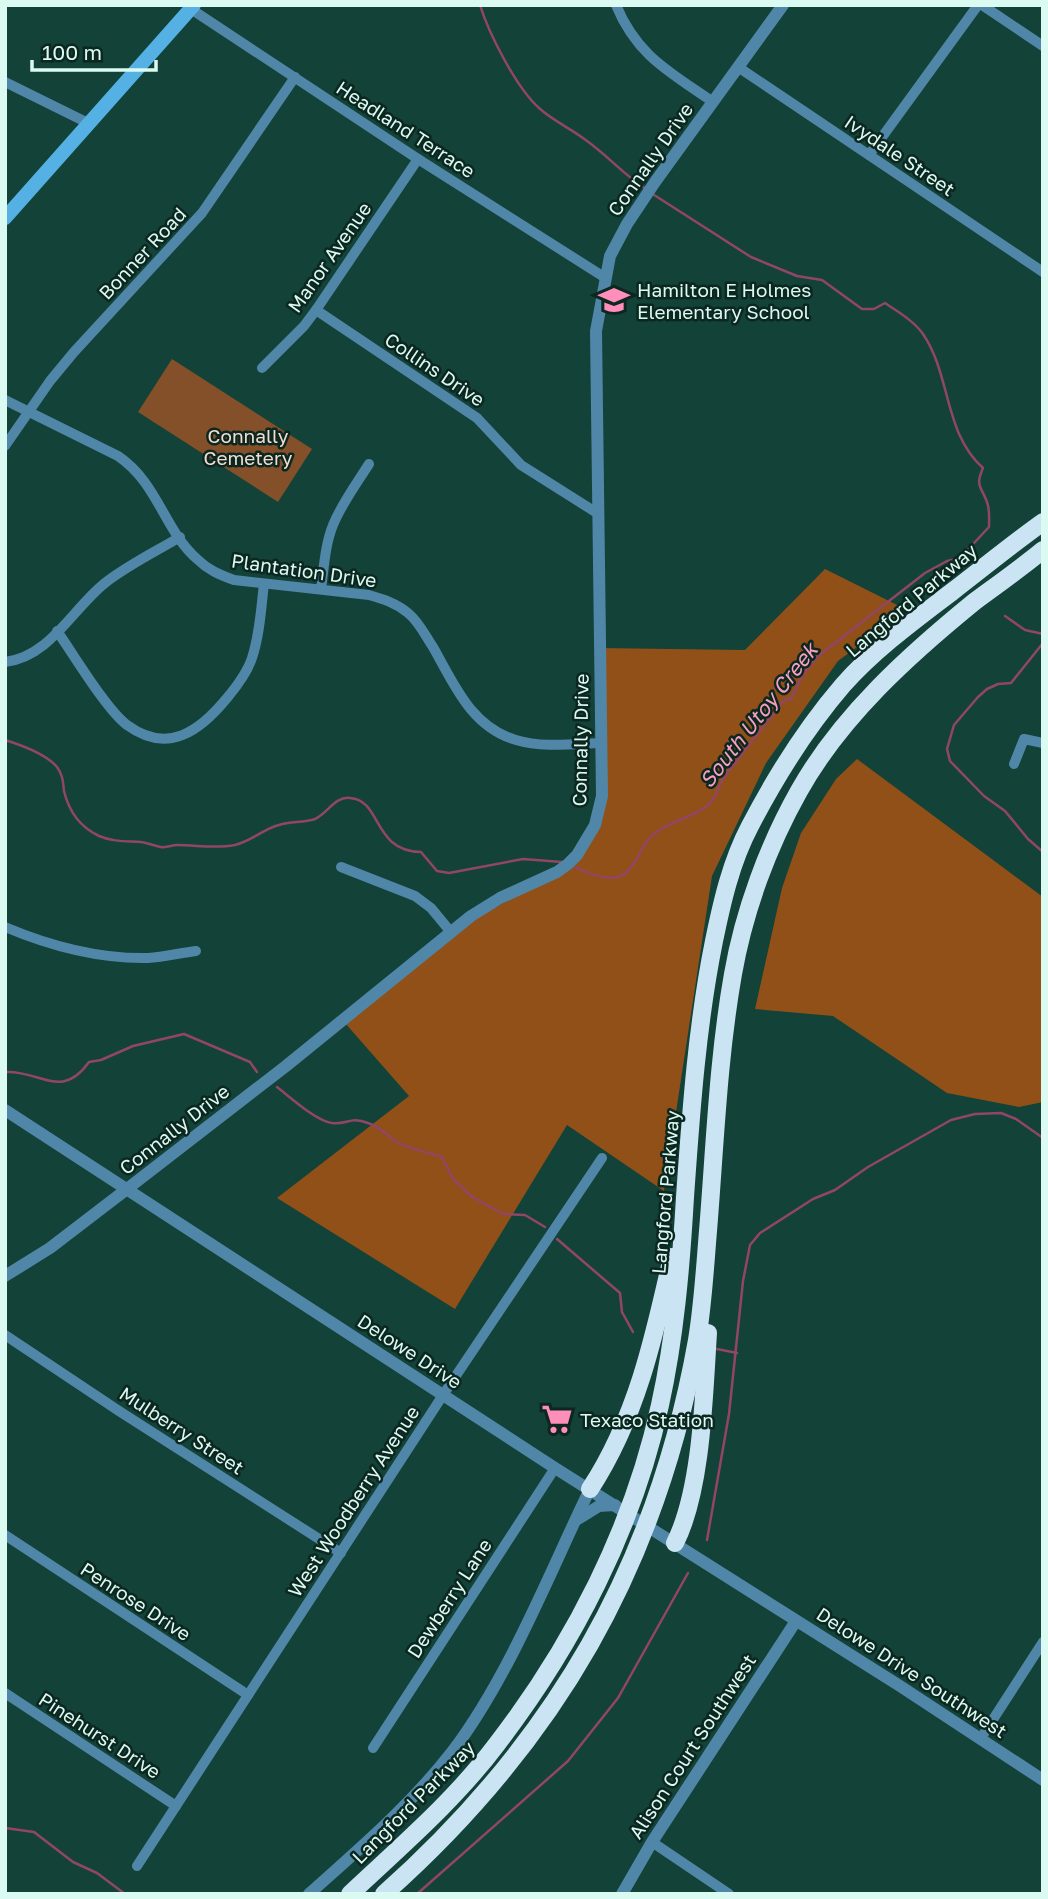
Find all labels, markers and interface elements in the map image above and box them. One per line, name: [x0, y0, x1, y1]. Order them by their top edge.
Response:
scale bar: [32, 28, 156, 72]
text: 100 m: [42, 39, 102, 65]
street label: Headland Terrace: [332, 76, 480, 182]
street label: Connally Drive: [603, 98, 697, 220]
street label: Ivydale Street: [841, 110, 959, 200]
street label: Manor Avenue: [282, 197, 376, 317]
street label: Bonner Road: [94, 202, 190, 304]
place label: Hamilton E Holmes Elementary School: [637, 278, 811, 323]
school or university icon: Hamilton E Holmes Elementary School: [597, 283, 631, 317]
street label: Collins Drive: [381, 327, 489, 411]
park label: Connally Cemetery: [203, 424, 293, 469]
street label: Langford Parkway: [841, 538, 982, 662]
street label: Plantation Drive: [230, 548, 378, 592]
water label: South Utoy Creek: [693, 636, 824, 793]
street label: Connally Drive: [567, 673, 593, 807]
street label: Connally Drive: [115, 1079, 233, 1179]
street label: Langford Parkway: [646, 1109, 684, 1275]
street label: Delowe Drive: [354, 1309, 466, 1393]
street label: Mulberry Street: [116, 1381, 248, 1479]
street label: West Woodberry Avenue: [283, 1401, 423, 1601]
supermarket icon: Texaco Station: [540, 1402, 574, 1436]
place label: Texaco Station: [580, 1408, 714, 1431]
street label: Dewberry Lane: [402, 1534, 496, 1662]
street label: Penrose Drive: [77, 1557, 195, 1645]
street label: Delowe Drive Southwest: [813, 1602, 1011, 1742]
street label: Alison Court Southwest: [624, 1649, 760, 1843]
street label: Pinehurst Drive: [35, 1687, 165, 1783]
street label: Langford Parkway: [347, 1736, 479, 1868]

